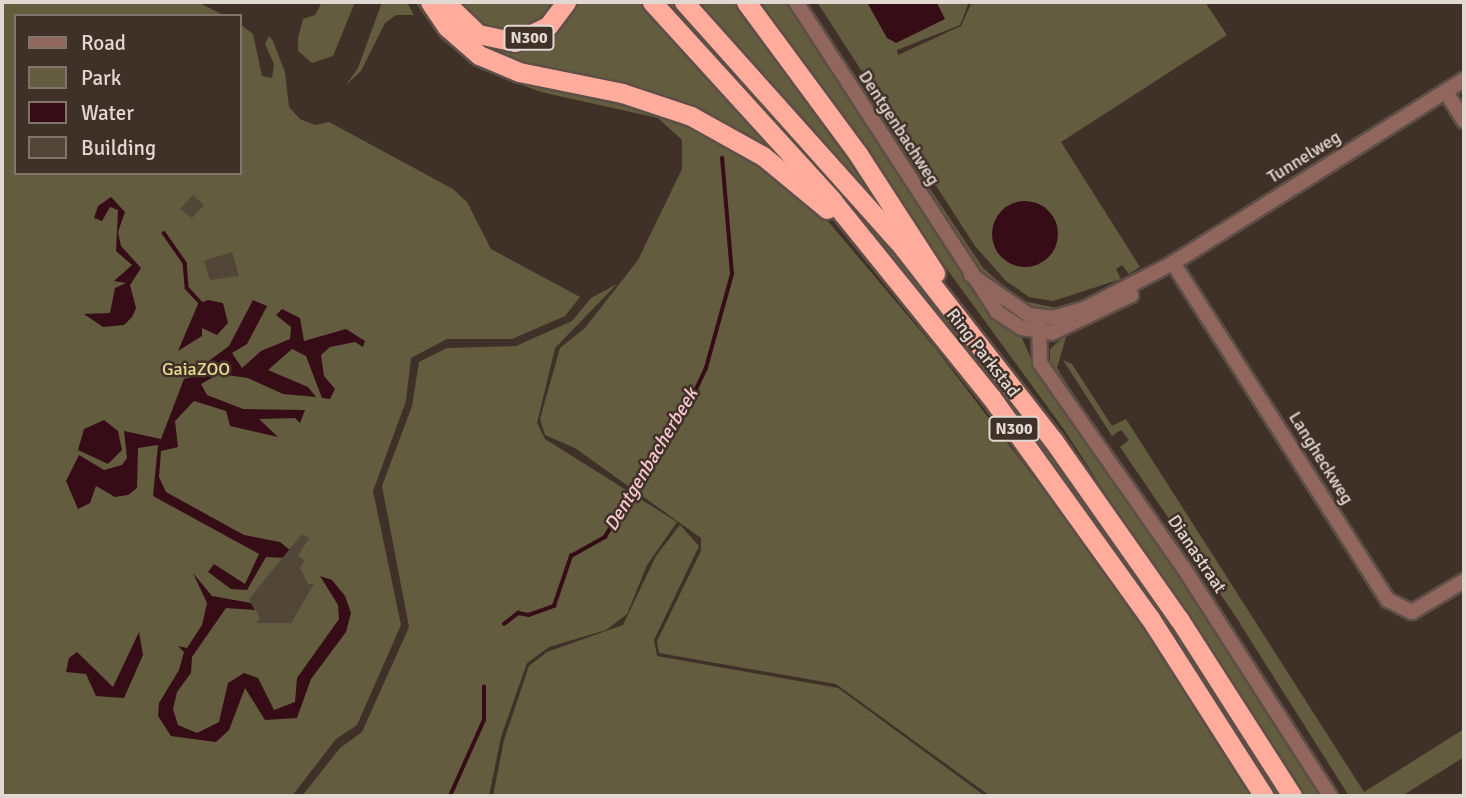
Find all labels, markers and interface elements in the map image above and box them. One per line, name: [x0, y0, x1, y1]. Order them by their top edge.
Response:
legend: [14, 14, 242, 175]
road number: N300: [503, 26, 555, 50]
text: Road: [81, 30, 126, 56]
text: Park: [81, 65, 121, 91]
street label: Dentgenbachweg: [854, 66, 944, 190]
text: Water: [81, 100, 134, 126]
street label: Tunnelweg: [1263, 126, 1345, 188]
text: Building: [81, 135, 156, 161]
street label: Ring Parkstad: [942, 304, 1024, 402]
park label: GaiaZOO: [162, 358, 230, 380]
water label: Dentgenbacherbeek: [600, 384, 704, 536]
street label: Langheckweg: [1284, 408, 1358, 508]
road number: N300: [988, 416, 1040, 442]
street label: Dianastraat: [1163, 511, 1231, 597]

